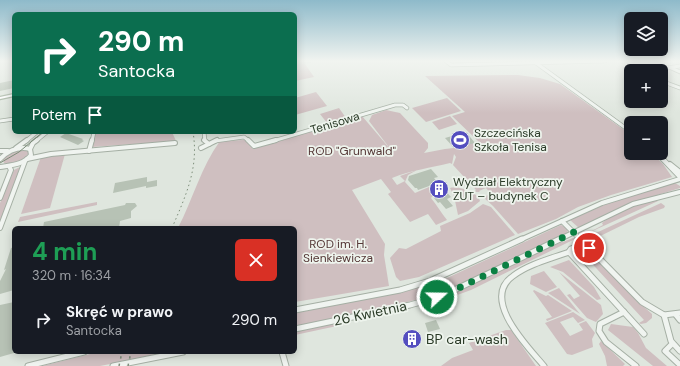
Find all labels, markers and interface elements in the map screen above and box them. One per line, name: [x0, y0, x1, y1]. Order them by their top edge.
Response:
map controls: [624, 12, 668, 160]
button: layers: [624, 12, 668, 56]
text: 290 m: [98, 23, 184, 60]
icon: right: [32, 28, 84, 80]
text: Santocka: [98, 59, 175, 83]
button: +: [624, 64, 668, 108]
icon: arrive: [84, 104, 106, 126]
text: Potem: [32, 105, 76, 125]
street label: Tenisowa: [308, 108, 362, 138]
button: −: [624, 116, 668, 160]
place label: Szczecińska Szkoła Tenisa: [474, 125, 547, 155]
sports icon: Szczecińska Szkoła Tenisa: [449, 129, 471, 151]
park label: ROD "Grunwald": [308, 143, 396, 159]
place label: Wydział Elektryczny ZUT – budynek C: [453, 174, 563, 204]
building icon: Wydział Elektryczny ZUT – budynek C: [428, 178, 450, 200]
pin: [572, 231, 606, 265]
text: 4 min: [32, 236, 97, 267]
park label: ROD im. H. Sienkiewicza: [303, 236, 373, 266]
icon: arrive: [578, 237, 600, 259]
button: close: [235, 239, 277, 281]
text: 320 m · 16:34: [32, 267, 111, 284]
position arrow: [416, 276, 458, 318]
street label: 26 Kwietnia: [332, 296, 408, 330]
text: Skręć w prawo: [66, 302, 173, 322]
icon: right: [32, 309, 54, 331]
text: 290 m: [231, 310, 277, 330]
text: Santocka: [66, 322, 122, 339]
building icon: BP car-wash: [401, 328, 423, 350]
place label: BP car-wash: [426, 330, 508, 348]

